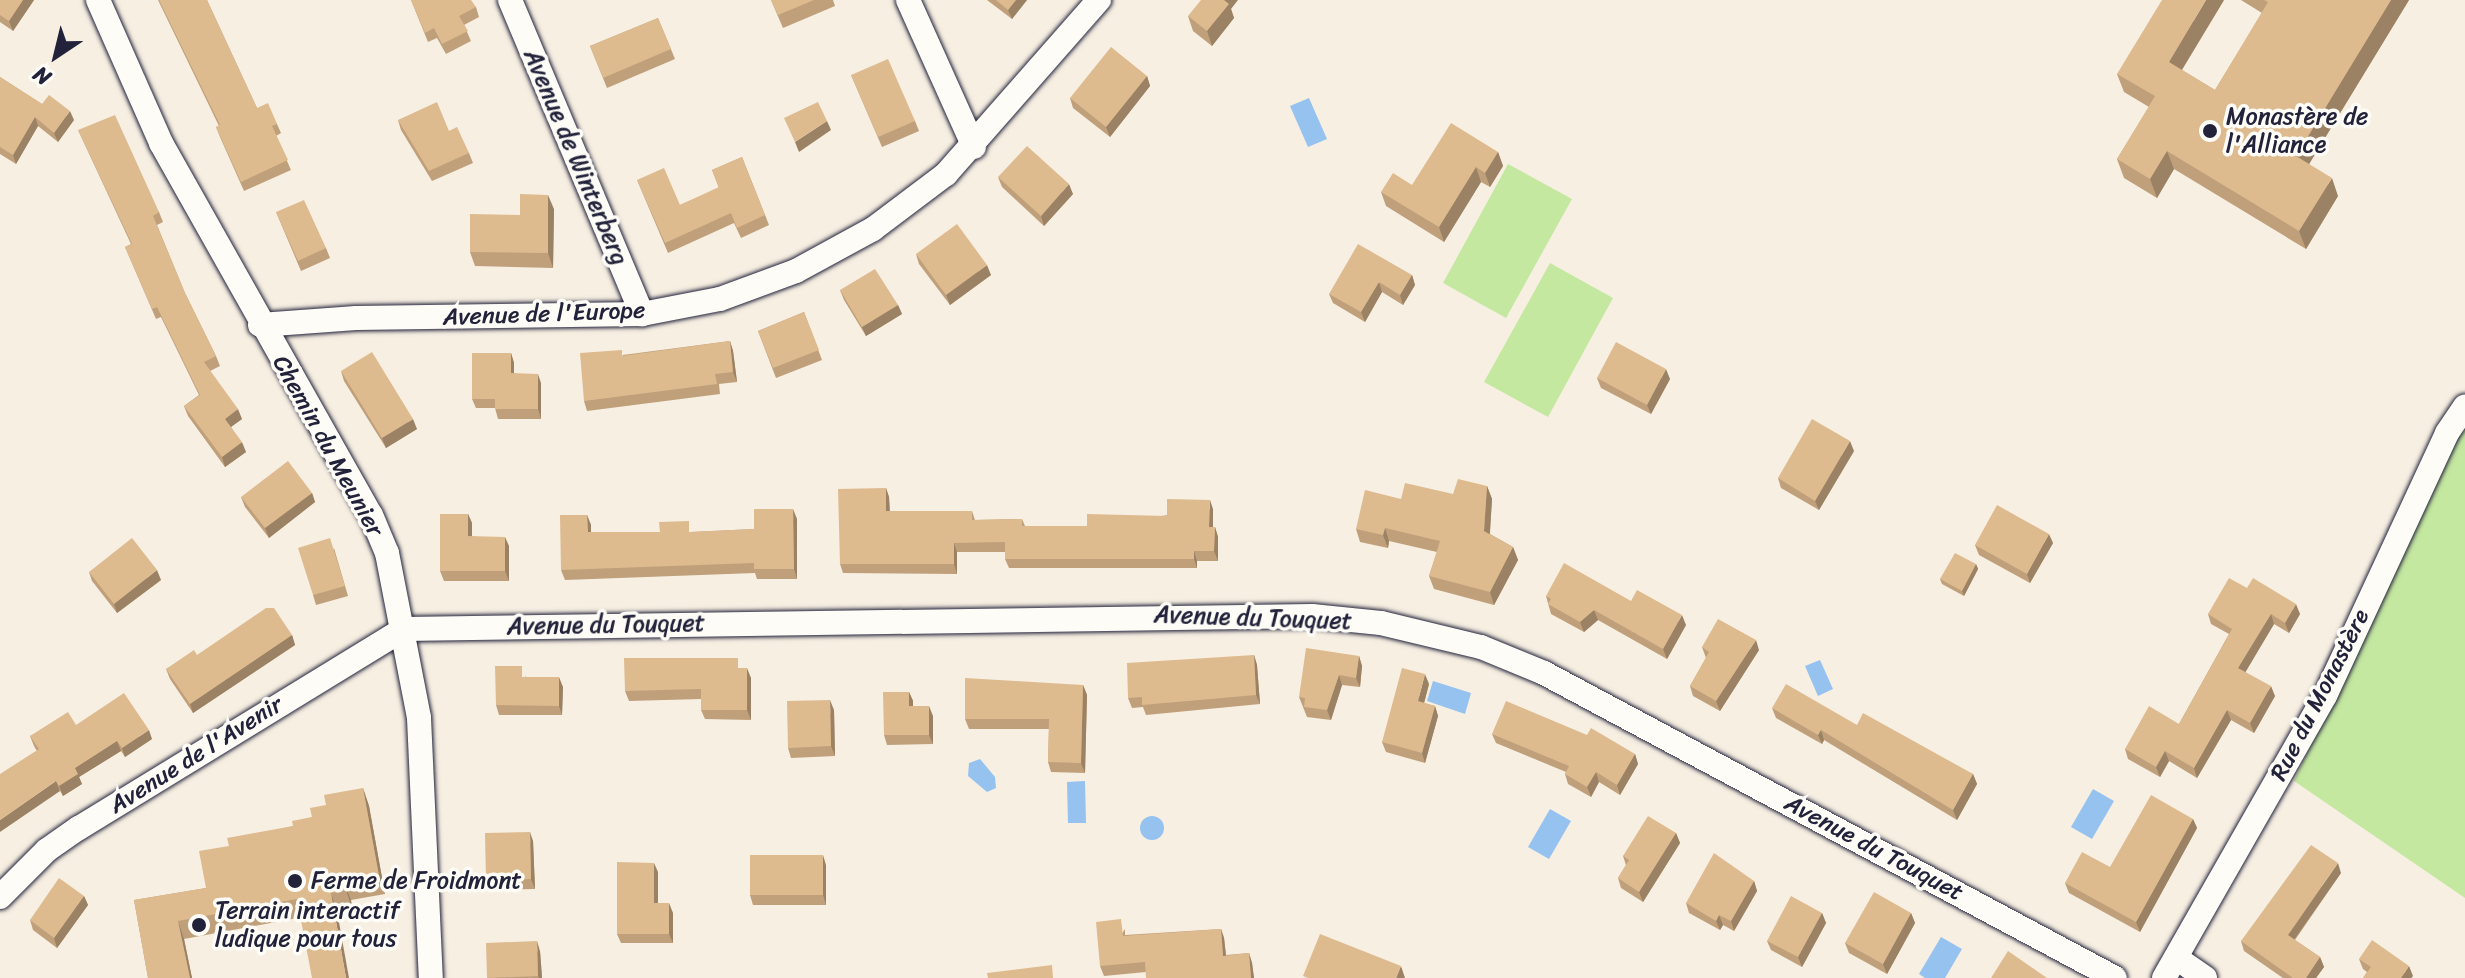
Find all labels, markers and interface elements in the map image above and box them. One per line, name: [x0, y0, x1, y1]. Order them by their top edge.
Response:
north arrow: [16, 16, 96, 96]
street label: Avenue de Winterberg: [518, 45, 634, 269]
text: N: [25, 56, 59, 96]
place label: Monastère de l'Alliance: [2226, 103, 2368, 159]
marker: Monastère de l'Alliance: [2201, 122, 2219, 140]
street label: Avenue de l'Europe: [442, 296, 646, 332]
street label: Chemin du Meunier: [266, 350, 390, 542]
street label: Avenue du Touquet: [1153, 600, 1353, 636]
street label: Rue du Monastère: [2264, 604, 2376, 786]
street label: Avenue du Touquet: [507, 609, 705, 641]
street label: Avenue de l'Avenir: [104, 690, 288, 820]
street label: Avenue du Touquet: [1780, 789, 1968, 907]
place label: Ferme de Froidmont: [311, 867, 523, 895]
marker: Ferme de Froidmont: [286, 872, 304, 890]
place label: Terrain interactif ludique pour tous: [215, 897, 400, 953]
marker: Terrain interactif ludique pour tous: [190, 916, 208, 934]

